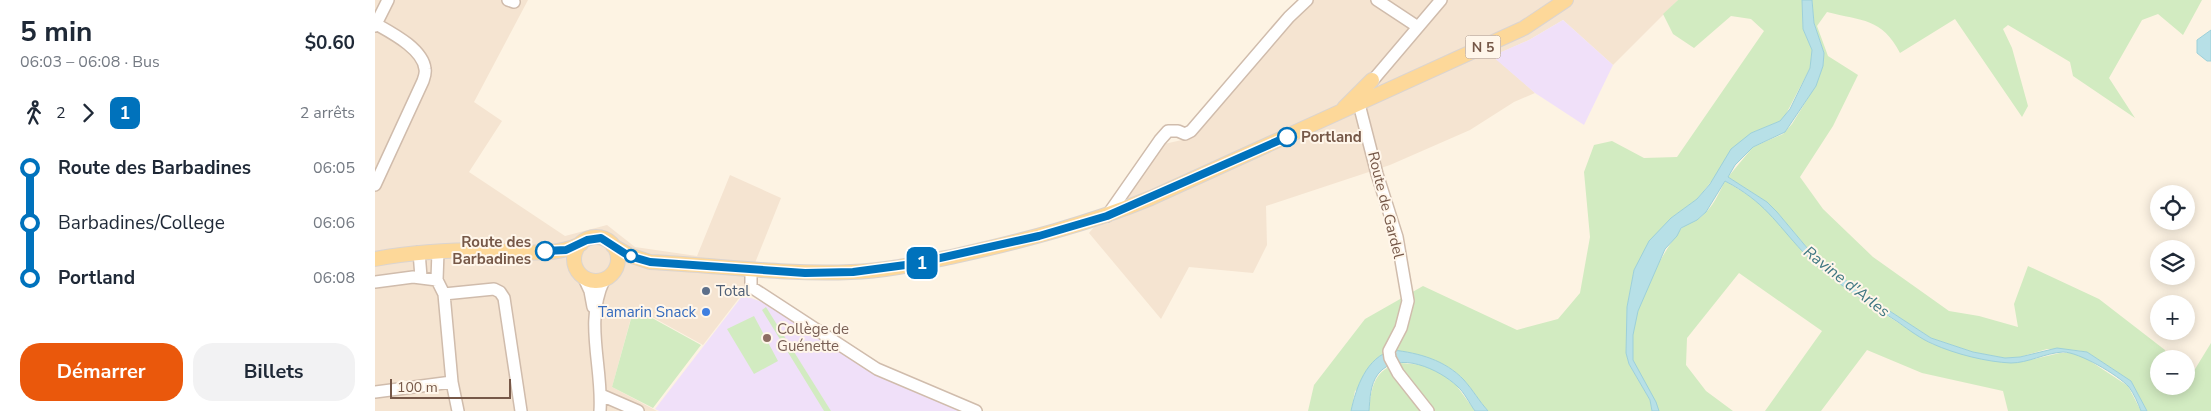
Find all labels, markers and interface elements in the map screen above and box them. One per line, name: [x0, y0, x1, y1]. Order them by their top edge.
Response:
text: 5 min: [20, 13, 92, 51]
text: $0.60: [305, 30, 355, 56]
road number: N 5: [1465, 36, 1501, 58]
text: 06:03 – 06:08 · Bus: [20, 51, 160, 73]
icon: walk: [20, 99, 48, 127]
icon: forward: [74, 99, 102, 127]
text: 1: [120, 101, 130, 125]
text: 2: [56, 102, 66, 124]
text: 2 arrêts: [300, 102, 355, 124]
marker: Portland: [1277, 127, 1297, 147]
place label: Portland: [1301, 127, 1362, 147]
street label: Route de Gardel: [1363, 149, 1409, 261]
text: Route des Barbadines: [58, 155, 251, 181]
text: 06:05: [313, 157, 355, 179]
map controls: [2150, 185, 2195, 395]
button: locate: [2150, 185, 2195, 230]
text: Barbadines/College: [58, 210, 225, 236]
text: 06:06: [313, 212, 355, 234]
place label: Route des Barbadines: [452, 232, 531, 269]
button: layers: [2150, 240, 2195, 285]
marker: Route des Barbadines: [535, 241, 555, 261]
water label: Ravine d'Arles: [1799, 241, 1894, 323]
line badge: 1: [906, 247, 938, 279]
unlabelled marker: [624, 249, 638, 263]
text: 1: [917, 251, 927, 275]
text: Portland: [58, 265, 135, 291]
text: 06:08: [313, 267, 355, 289]
place label: Total: [716, 281, 750, 301]
marker: Total: [700, 285, 712, 297]
button: +: [2150, 295, 2195, 340]
place label: Tamarin Snack: [598, 302, 696, 322]
marker: Tamarin Snack: [700, 306, 712, 318]
place label: Collège de Guénette: [777, 319, 849, 356]
marker: Collège de Guénette: [761, 332, 773, 344]
button: Démarrer: [20, 343, 183, 401]
button: Billets: [193, 343, 355, 401]
button: −: [2150, 350, 2195, 395]
scale bar: [390, 376, 511, 399]
text: 100 m: [397, 378, 438, 397]

